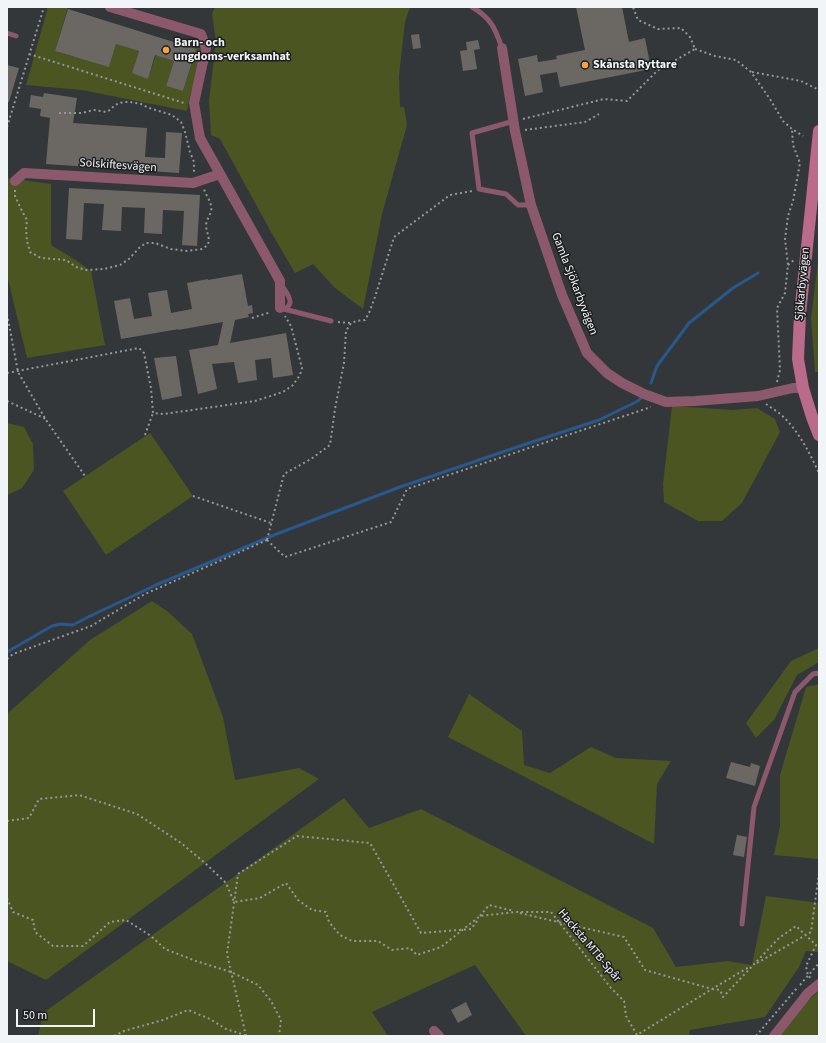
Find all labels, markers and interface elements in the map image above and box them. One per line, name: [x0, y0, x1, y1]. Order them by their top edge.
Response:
place label: Barn- och ungdoms-verksamhat: [174, 36, 290, 64]
marker: Barn- och ungdoms-verksamhat: [161, 45, 171, 55]
place label: Skånsta Ryttare: [593, 58, 677, 72]
marker: Skånsta Ryttare: [580, 60, 590, 70]
street label: Solskiftesvägen: [79, 156, 157, 176]
street label: Gamla Sjökarbyvägen: [548, 231, 600, 337]
street label: Sjökarbyvägen: [793, 247, 813, 321]
street label: Hacksta MTB-Spår: [554, 906, 624, 986]
scale bar: [18, 1001, 97, 1027]
text: 50 m: [23, 1007, 47, 1024]

